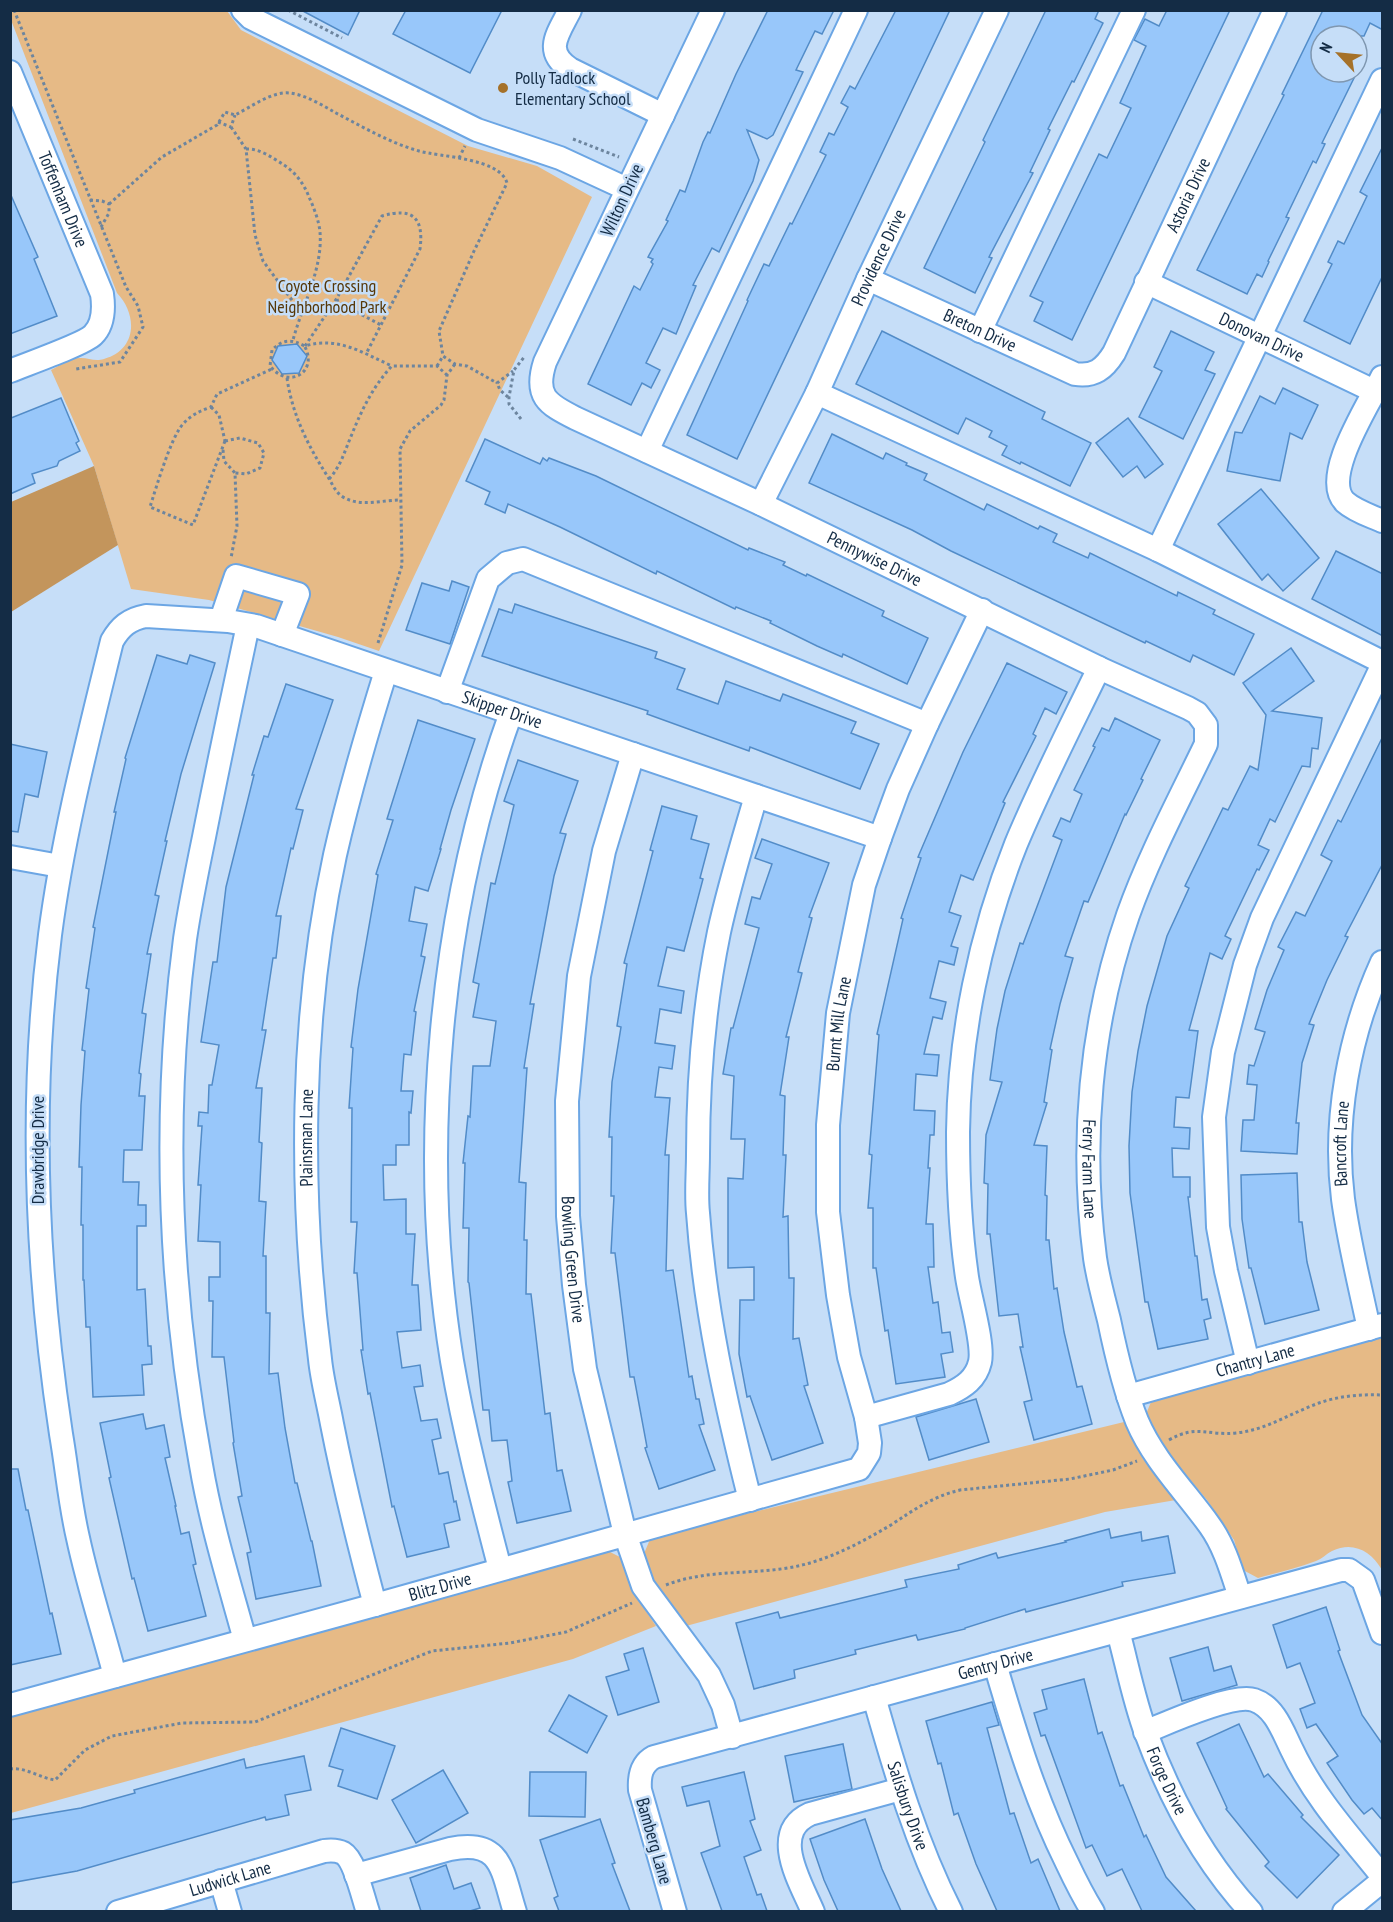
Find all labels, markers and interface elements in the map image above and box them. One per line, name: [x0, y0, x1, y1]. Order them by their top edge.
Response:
north arrow: [1309, 24, 1369, 84]
text: N: [1315, 39, 1336, 56]
place label: Polly Tadlock Elementary School: [515, 66, 631, 110]
marker: Polly Tadlock Elementary School: [496, 81, 510, 95]
street label: Toffenham Drive: [33, 148, 93, 251]
street label: Astoria Drive: [1160, 154, 1215, 236]
street label: Wilton Drive: [595, 160, 648, 240]
street label: Providence Drive: [845, 205, 911, 309]
park label: Coyote Crossing Neighborhood Park: [267, 274, 387, 318]
street label: Breton Drive: [940, 303, 1020, 357]
street label: Donovan Drive: [1216, 307, 1308, 367]
street label: Pennywise Drive: [823, 526, 926, 591]
street label: Skipper Drive: [459, 685, 545, 733]
street label: Burnt Mill Lane: [821, 974, 856, 1072]
street label: Plainsman Lane: [294, 1088, 318, 1187]
street label: Drawbridge Drive: [26, 1096, 49, 1204]
street label: Bancroft Lane: [1328, 1100, 1354, 1187]
street label: Ferry Farm Lane: [1077, 1119, 1103, 1220]
street label: Bowling Green Drive: [557, 1196, 591, 1324]
street label: Chantry Lane: [1213, 1338, 1297, 1382]
street label: Blitz Drive: [406, 1566, 474, 1606]
street label: Gentry Drive: [955, 1642, 1035, 1685]
street label: Forge Drive: [1142, 1744, 1193, 1819]
street label: Salisbury Drive: [882, 1759, 934, 1853]
street label: Bamberg Lane: [631, 1795, 678, 1887]
street label: Ludwick Lane: [187, 1855, 274, 1901]

